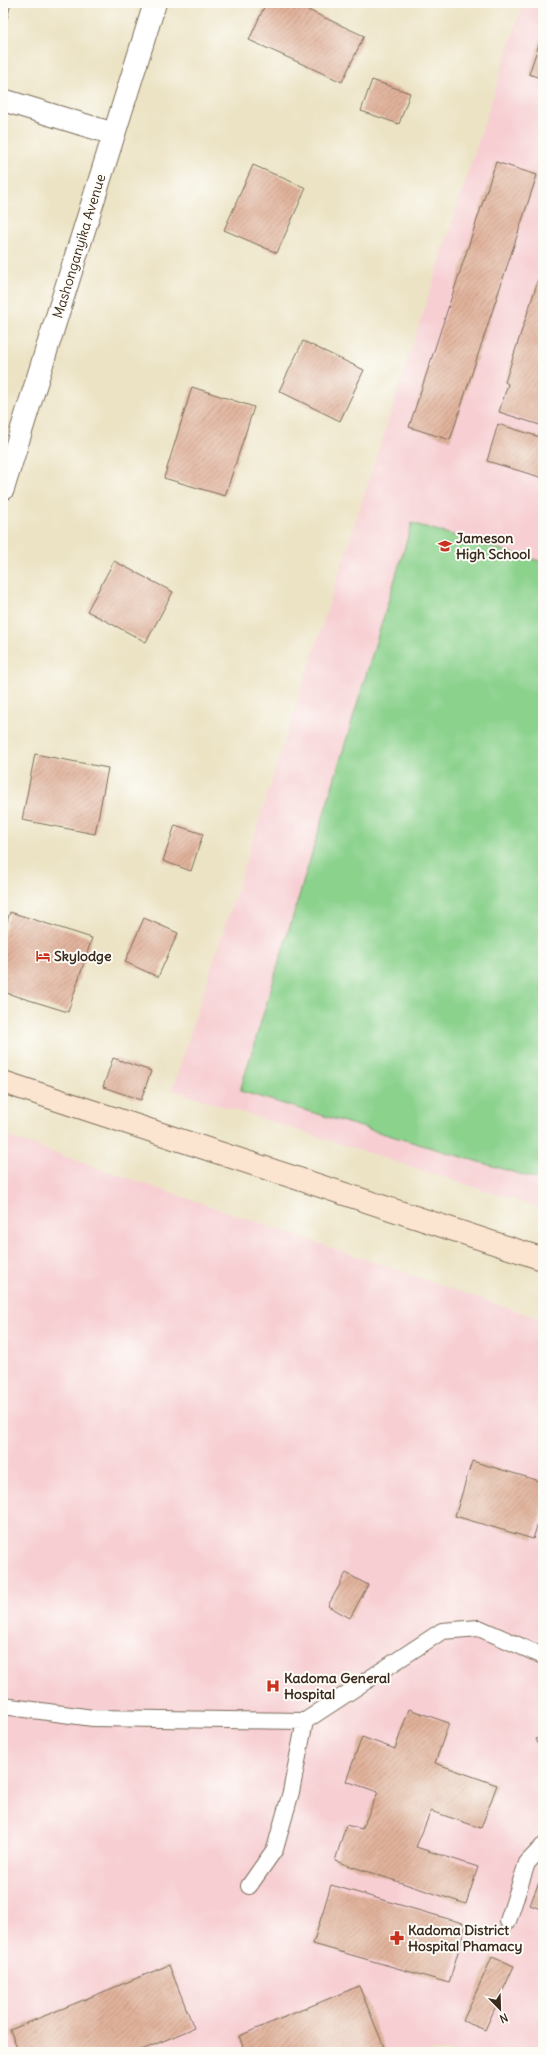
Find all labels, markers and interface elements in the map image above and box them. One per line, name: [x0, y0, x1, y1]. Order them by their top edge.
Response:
street label: Mashonganyika Avenue: [48, 172, 110, 320]
place label: Jameson High School: [456, 529, 530, 563]
school or university icon: Jameson High School: [437, 538, 453, 554]
place label: Skylodge: [54, 947, 112, 965]
hotel icon: Skylodge: [35, 948, 51, 964]
place label: Kadoma General Hospital: [284, 1669, 390, 1703]
hospital icon: Kadoma General Hospital: [265, 1678, 281, 1694]
place label: Kadoma District Hospital Phamacy: [408, 1921, 522, 1955]
pharmacy icon: Kadoma District Hospital Phamacy: [389, 1930, 405, 1946]
north arrow: [480, 1989, 520, 2029]
text: N: [498, 2010, 510, 2026]

